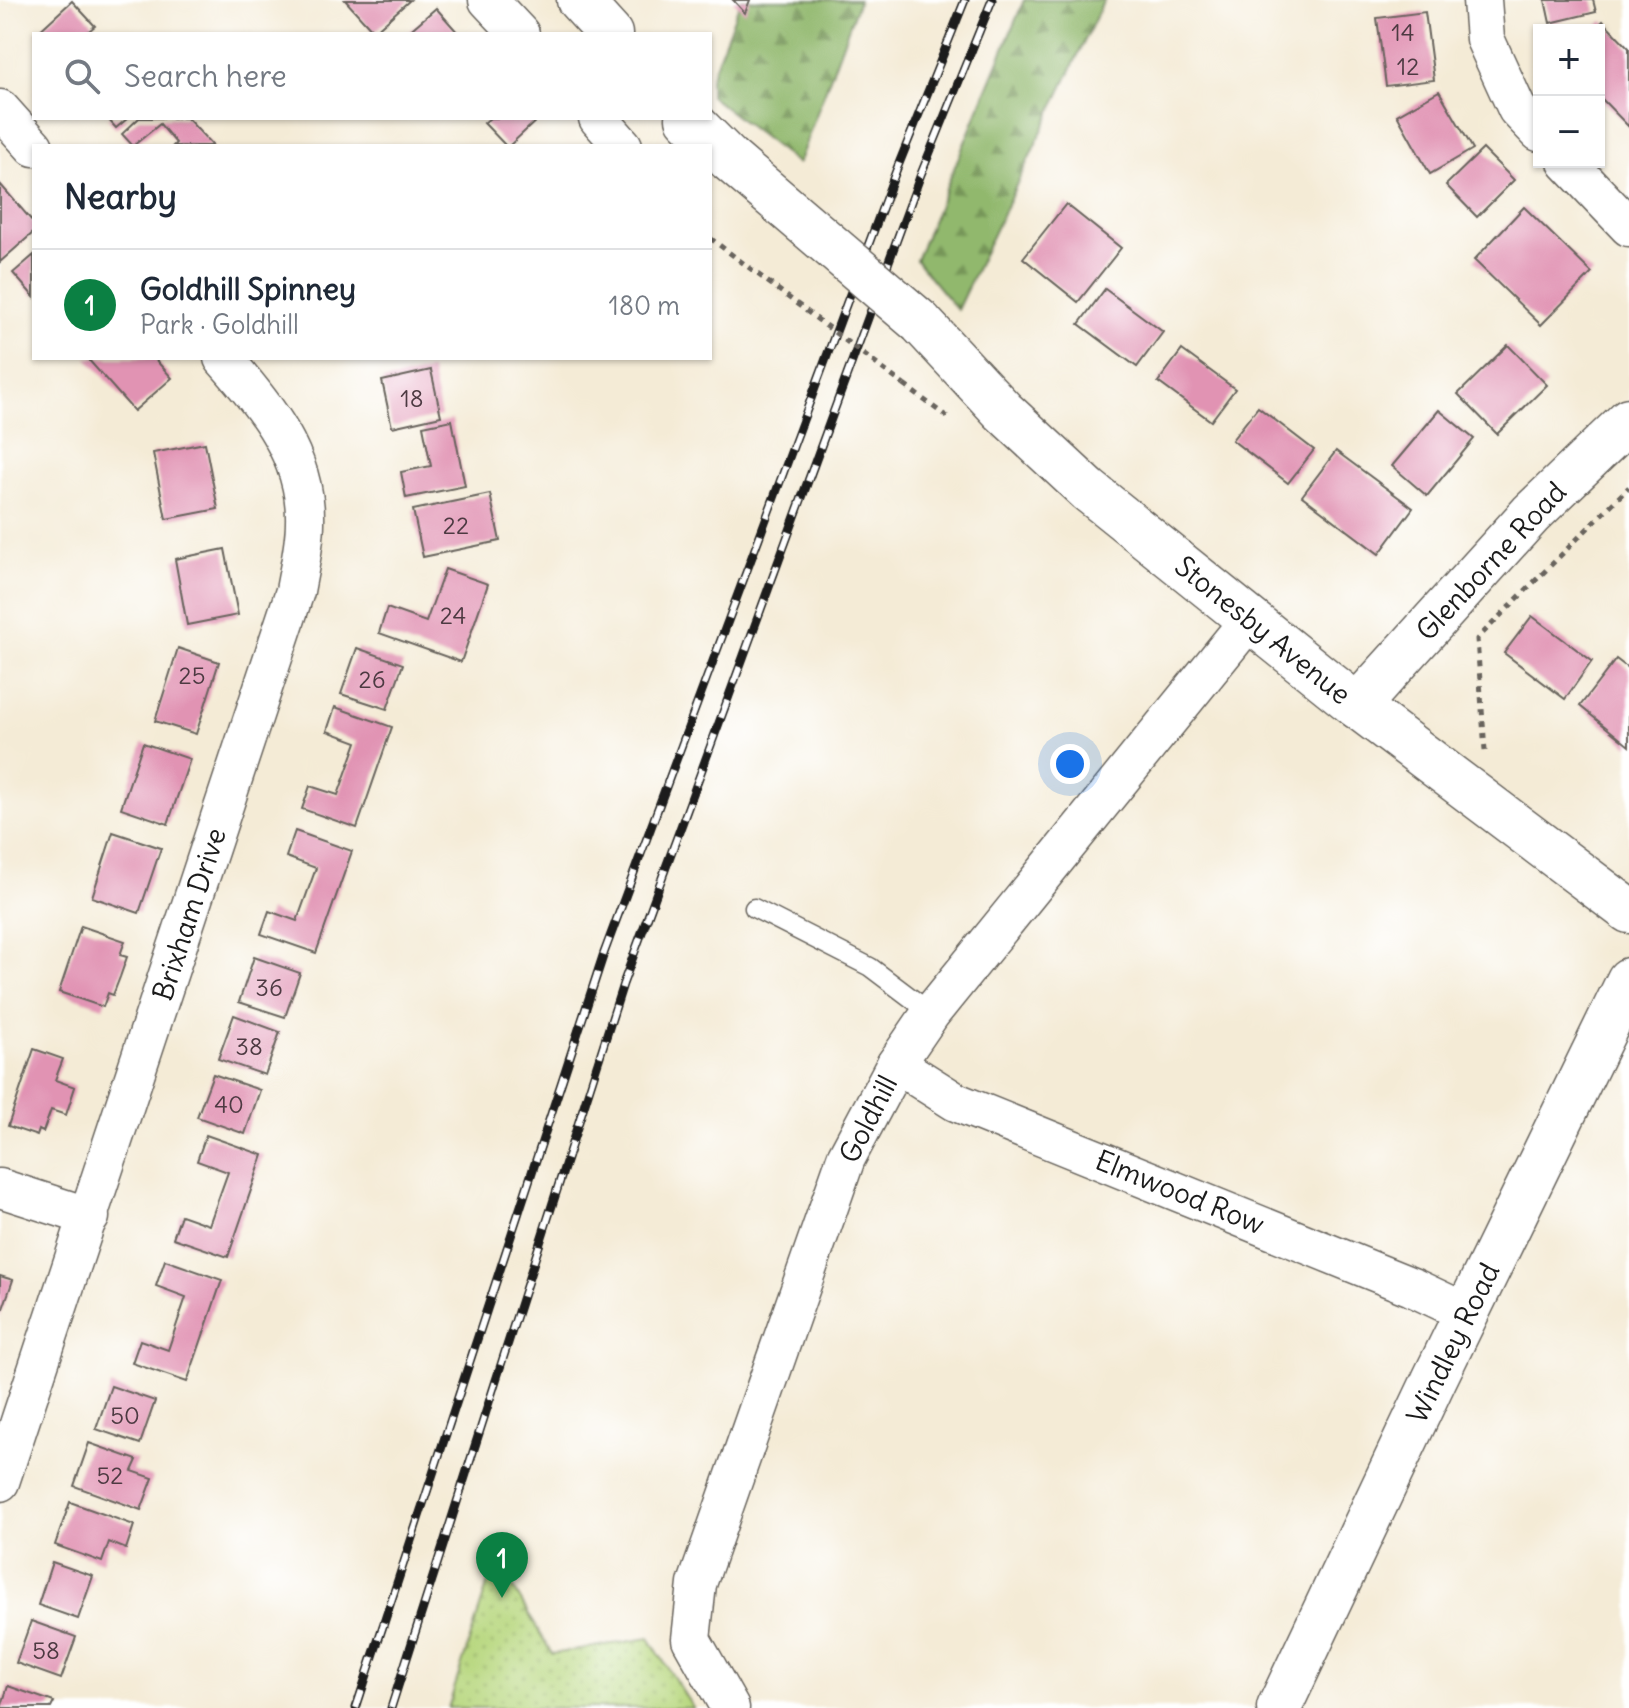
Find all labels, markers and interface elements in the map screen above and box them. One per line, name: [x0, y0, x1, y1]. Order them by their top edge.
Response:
house number: 14: [1391, 17, 1415, 47]
map controls: [1533, 24, 1605, 168]
button: +: [1533, 24, 1605, 96]
search box: [32, 32, 712, 120]
house number: 12: [1397, 51, 1419, 81]
icon: search: [60, 54, 104, 98]
text: Search here: [124, 57, 287, 95]
button: −: [1533, 96, 1605, 168]
text: Nearby: [64, 175, 177, 218]
text: Goldhill Spinney: [140, 270, 356, 308]
text: 1: [85, 289, 95, 322]
text: 180 m: [609, 289, 680, 322]
text: Park · Goldhill: [140, 308, 299, 341]
house number: 18: [400, 383, 424, 413]
street label: Glenborne Road: [1408, 474, 1574, 648]
house number: 22: [443, 510, 469, 540]
street label: Stonesby Avenue: [1168, 548, 1358, 712]
house number: 24: [440, 600, 466, 630]
house number: 25: [179, 660, 205, 690]
house number: 26: [359, 664, 386, 694]
your location: [1050, 744, 1090, 784]
street label: Brixham Drive: [144, 823, 234, 1005]
house number: 36: [255, 972, 283, 1002]
house number: 38: [235, 1031, 263, 1061]
street label: Goldhill: [831, 1069, 905, 1169]
house number: 40: [214, 1089, 244, 1119]
street label: Elmwood Row: [1090, 1142, 1270, 1242]
street label: Windley Road: [1399, 1257, 1507, 1429]
house number: 50: [110, 1400, 140, 1430]
house number: 52: [97, 1460, 123, 1490]
pin: 1: [476, 1532, 528, 1598]
house number: 58: [32, 1635, 60, 1665]

